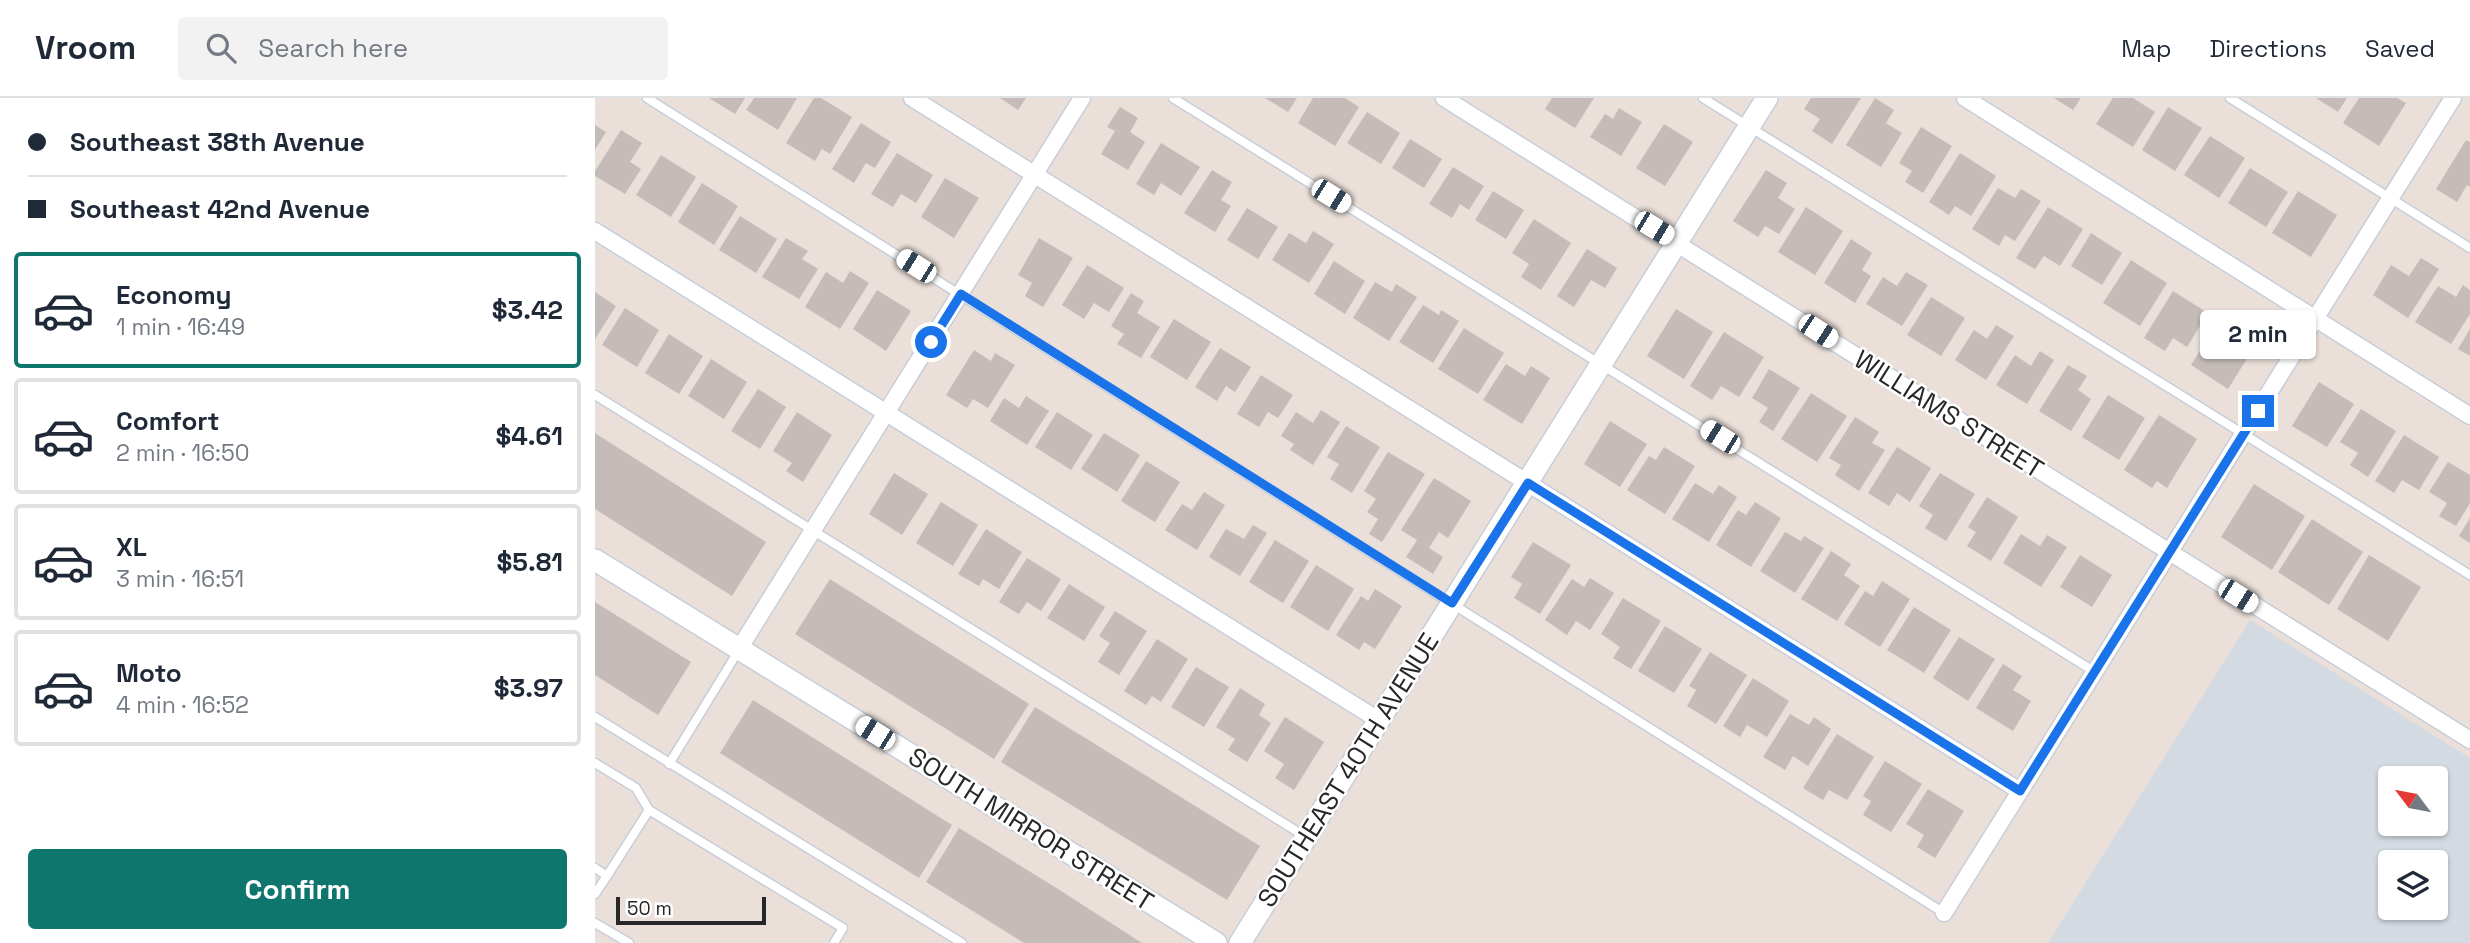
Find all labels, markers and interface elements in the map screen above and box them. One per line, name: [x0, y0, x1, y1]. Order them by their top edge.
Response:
search box: [178, 17, 668, 80]
text: Vroom: [35, 27, 136, 69]
icon: search: [202, 29, 240, 67]
text: Search here: [258, 31, 408, 65]
text: Map: [2121, 33, 2171, 64]
text: Directions: [2209, 33, 2327, 64]
text: Saved: [2365, 33, 2435, 64]
text: Southeast 38th Avenue: [70, 125, 365, 159]
car: [1308, 176, 1355, 216]
text: Southeast 42nd Avenue: [70, 192, 370, 226]
car: [1631, 208, 1678, 248]
car: [893, 246, 940, 286]
text: Economy: [116, 278, 232, 312]
icon: car: [32, 279, 95, 342]
text: $3.42: [492, 293, 563, 327]
callout: 2 min: [2200, 310, 2316, 358]
car: [1795, 311, 1842, 351]
text: 1 min · 16:49: [116, 312, 245, 342]
text: 2 min: [2228, 319, 2288, 349]
route start: [915, 326, 947, 358]
street label: WILLIAMS STREET: [1848, 342, 2050, 486]
route end: [2242, 395, 2274, 427]
text: Comfort: [116, 404, 219, 438]
icon: car: [32, 405, 95, 468]
car: [1697, 417, 1744, 457]
text: $4.61: [496, 419, 563, 453]
text: 2 min · 16:50: [116, 438, 249, 468]
text: XL: [116, 530, 147, 564]
icon: car: [32, 531, 95, 594]
text: $5.81: [497, 545, 563, 579]
text: 3 min · 16:51: [116, 564, 244, 594]
car: [2215, 576, 2262, 616]
street label: SOUTHEAST 40TH AVENUE: [1250, 627, 1446, 913]
text: Moto: [116, 656, 182, 690]
icon: car: [32, 657, 95, 720]
text: $3.97: [494, 671, 563, 705]
text: 4 min · 16:52: [116, 690, 249, 720]
car: [852, 713, 899, 753]
street label: SOUTH MIRROR STREET: [902, 740, 1160, 918]
north arrow: [2378, 766, 2448, 836]
map controls: [2378, 766, 2448, 920]
button: Confirm: [28, 849, 567, 929]
button: layers: [2378, 850, 2448, 920]
scale bar: [616, 894, 767, 926]
text: 50 m: [627, 896, 672, 921]

